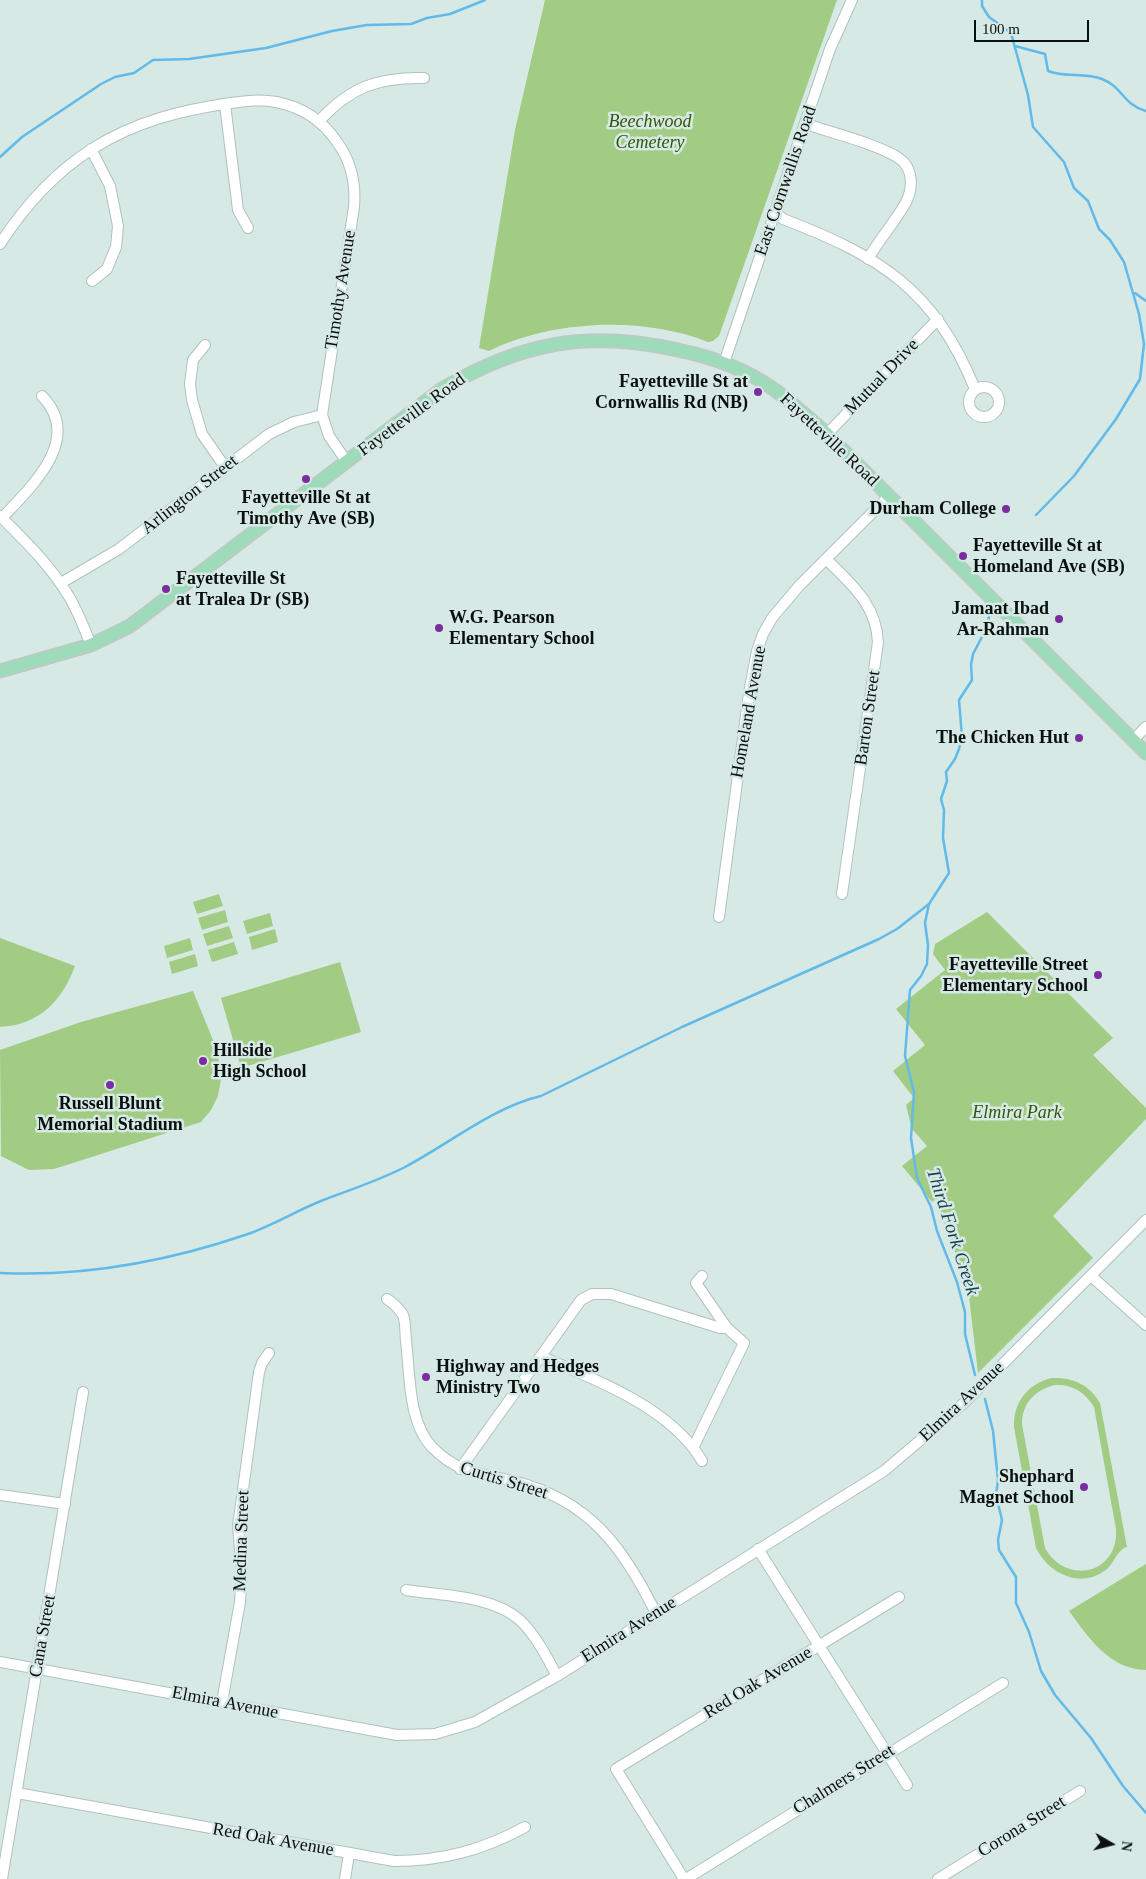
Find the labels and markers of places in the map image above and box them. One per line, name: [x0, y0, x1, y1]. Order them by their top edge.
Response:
place label: Fayetteville St at Cornwallis Rd (NB): [595, 371, 748, 414]
marker: Fayetteville St at Cornwallis Rd (NB): [752, 386, 764, 398]
marker: Fayetteville St at Timothy Ave (SB): [300, 473, 312, 485]
place label: Fayetteville St at Timothy Ave (SB): [237, 487, 375, 530]
place label: Durham College: [870, 498, 996, 520]
marker: Durham College: [1000, 503, 1012, 515]
place label: Fayetteville St at Homeland Ave (SB): [973, 535, 1125, 578]
marker: Fayetteville St at Homeland Ave (SB): [957, 550, 969, 562]
place label: Fayetteville St at Tralea Dr (SB): [176, 568, 309, 610]
marker: Fayetteville St at Tralea Dr (SB): [160, 583, 172, 595]
place label: Jamaat Ibad Ar-Rahman: [951, 598, 1049, 640]
place label: W.G. Pearson Elementary School: [449, 607, 594, 650]
marker: Jamaat Ibad Ar-Rahman: [1053, 613, 1065, 625]
marker: W.G. Pearson Elementary School: [433, 622, 445, 634]
place label: The Chicken Hut: [936, 727, 1069, 749]
marker: The Chicken Hut: [1073, 732, 1085, 744]
place label: Fayetteville Street Elementary School: [943, 954, 1088, 996]
marker: Fayetteville Street Elementary School: [1092, 969, 1104, 981]
place label: Hillside High School: [213, 1040, 307, 1082]
marker: Hillside High School: [197, 1055, 209, 1067]
marker: Russell Blunt Memorial Stadium: [104, 1079, 116, 1091]
place label: Russell Blunt Memorial Stadium: [37, 1093, 183, 1136]
place label: Highway and Hedges Ministry Two: [436, 1356, 599, 1398]
marker: Highway and Hedges Ministry Two: [420, 1371, 432, 1383]
place label: Shephard Magnet School: [960, 1466, 1074, 1508]
marker: Shephard Magnet School: [1078, 1481, 1090, 1493]

